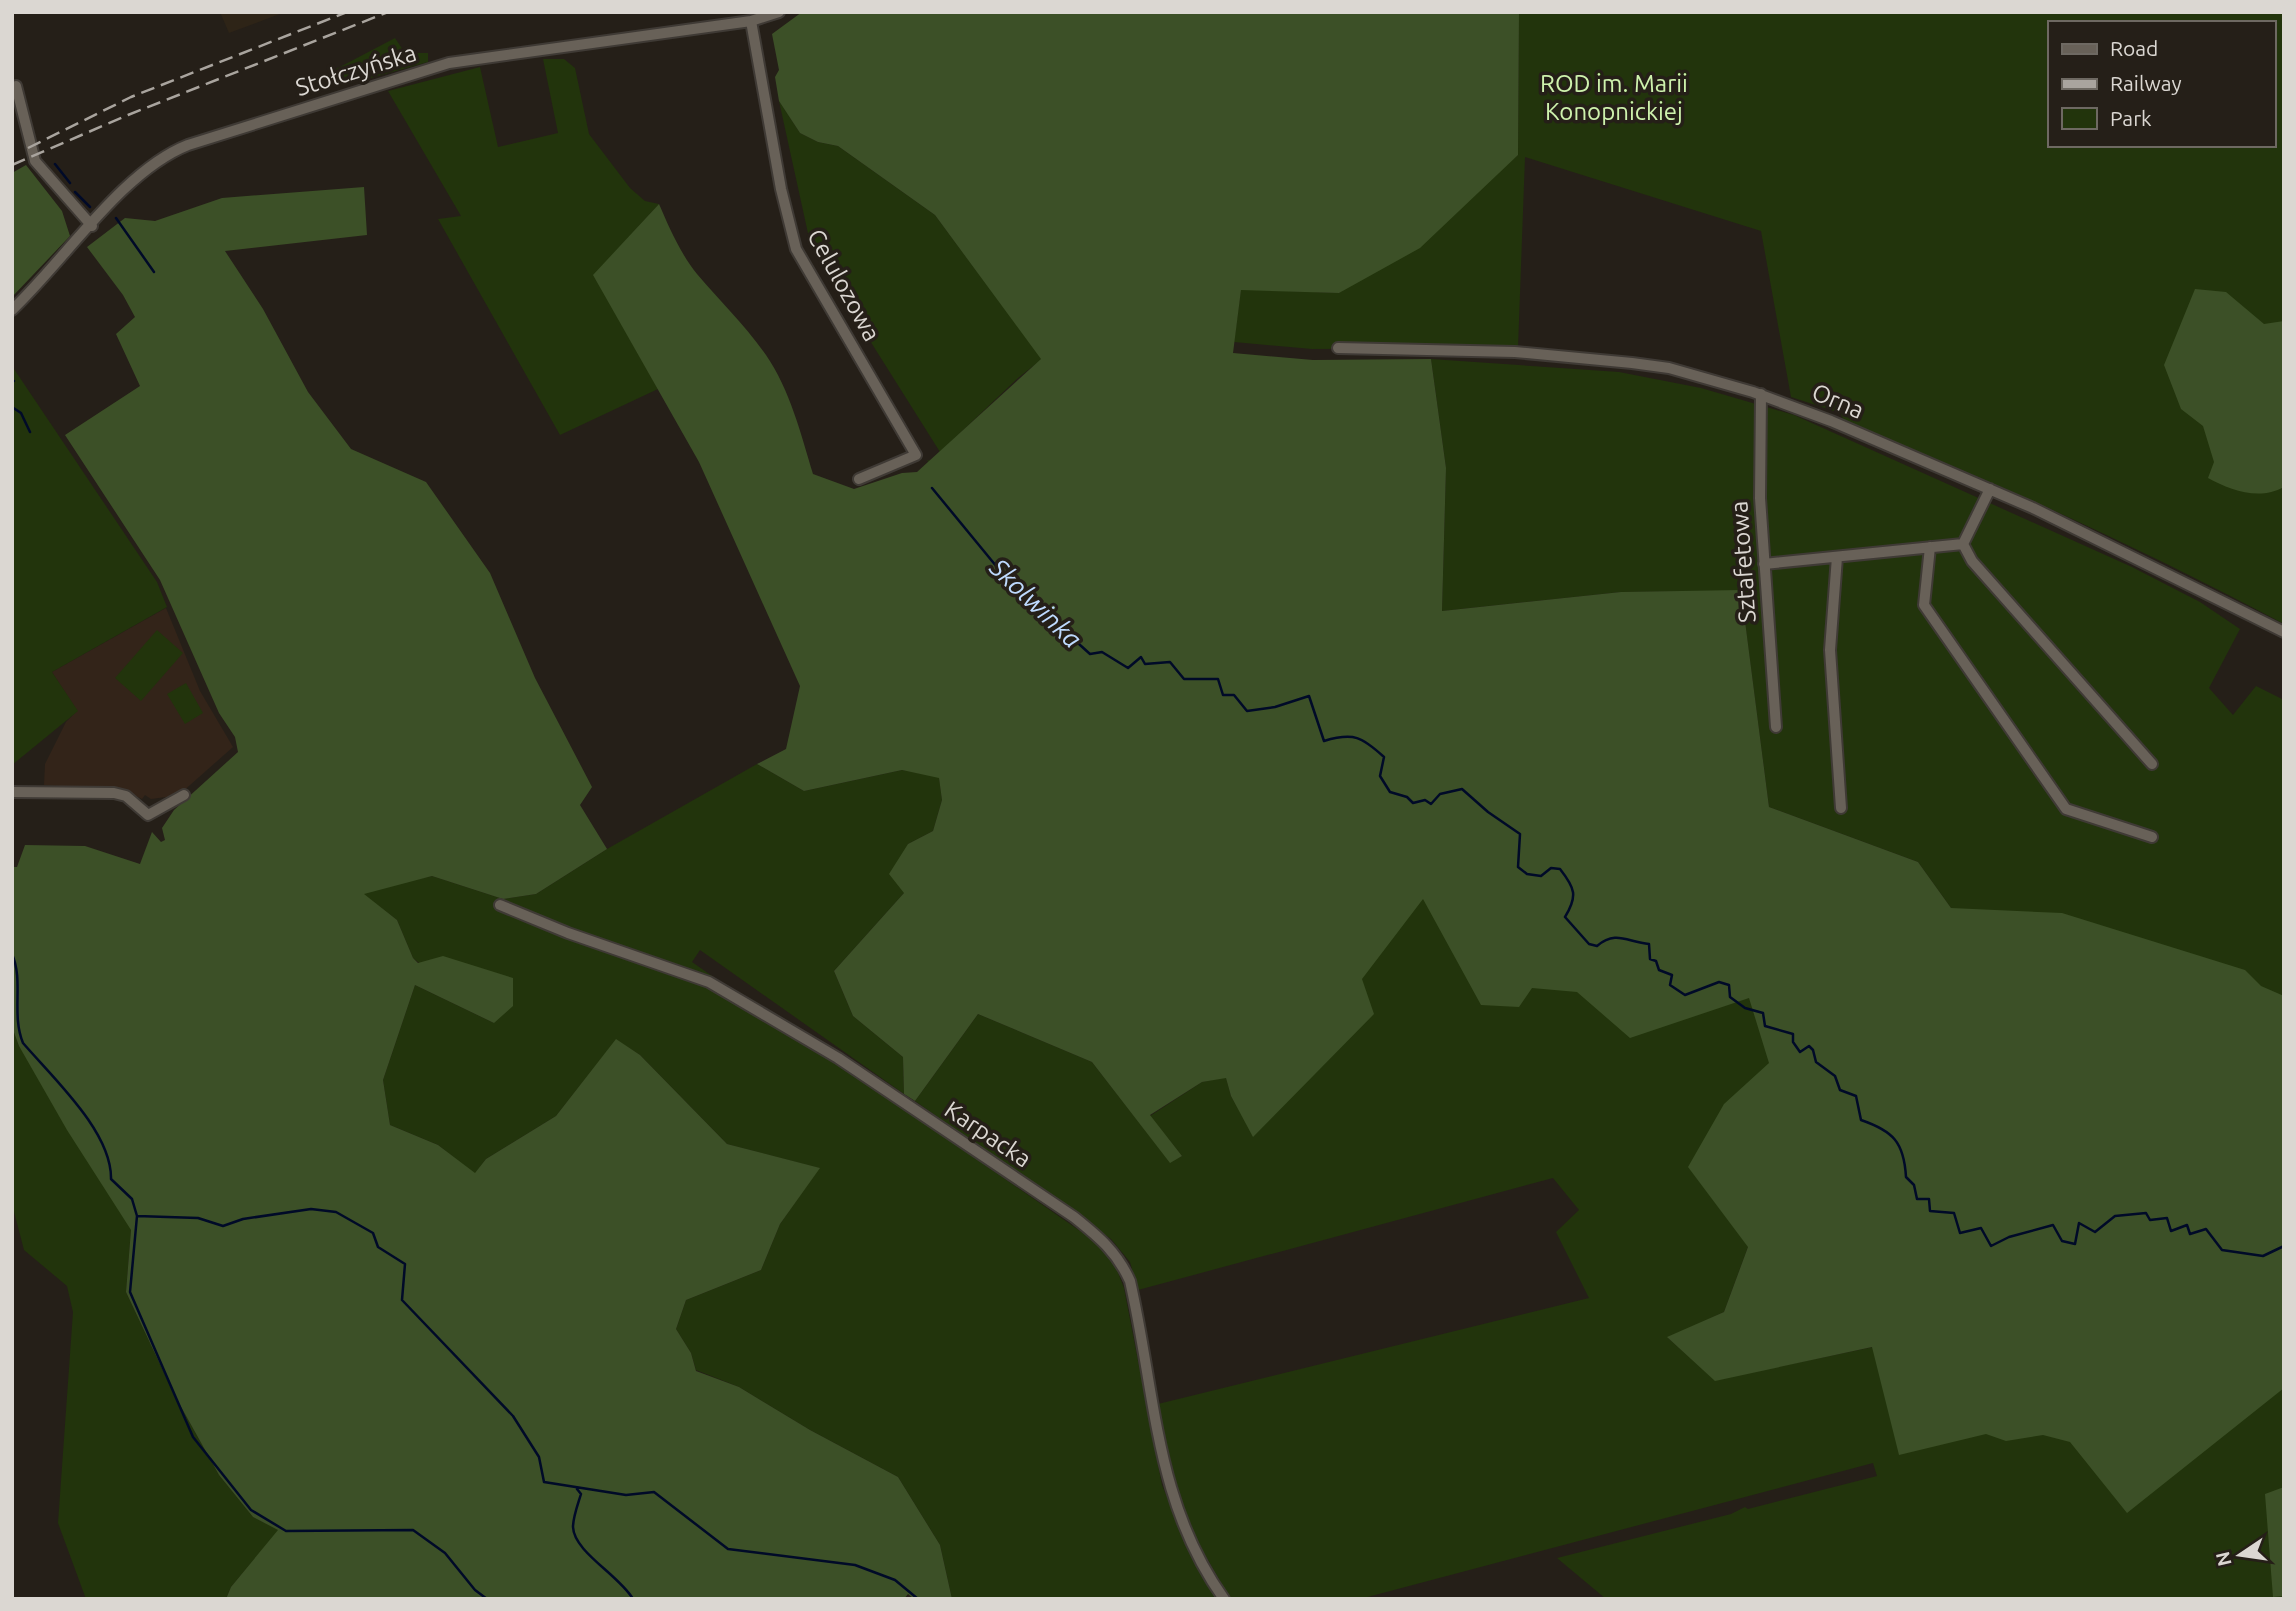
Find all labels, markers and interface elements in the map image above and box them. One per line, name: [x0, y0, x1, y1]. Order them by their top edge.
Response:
legend: [2048, 21, 2275, 147]
text: Road: [2110, 36, 2158, 60]
street label: Stołczyńska: [292, 39, 420, 101]
park label: ROD im. Marii Konopnickiej: [1540, 70, 1688, 125]
text: Railway: [2110, 71, 2182, 95]
text: Park: [2110, 106, 2152, 130]
street label: Celulozowa: [802, 224, 886, 346]
street label: Orna: [1808, 378, 1868, 424]
street label: Sztafetowa: [1725, 500, 1761, 624]
water label: Skolwinka: [984, 552, 1087, 653]
street label: Karpacka: [940, 1095, 1036, 1173]
north arrow: [2205, 1520, 2275, 1590]
text: N: [2211, 1549, 2236, 1568]

